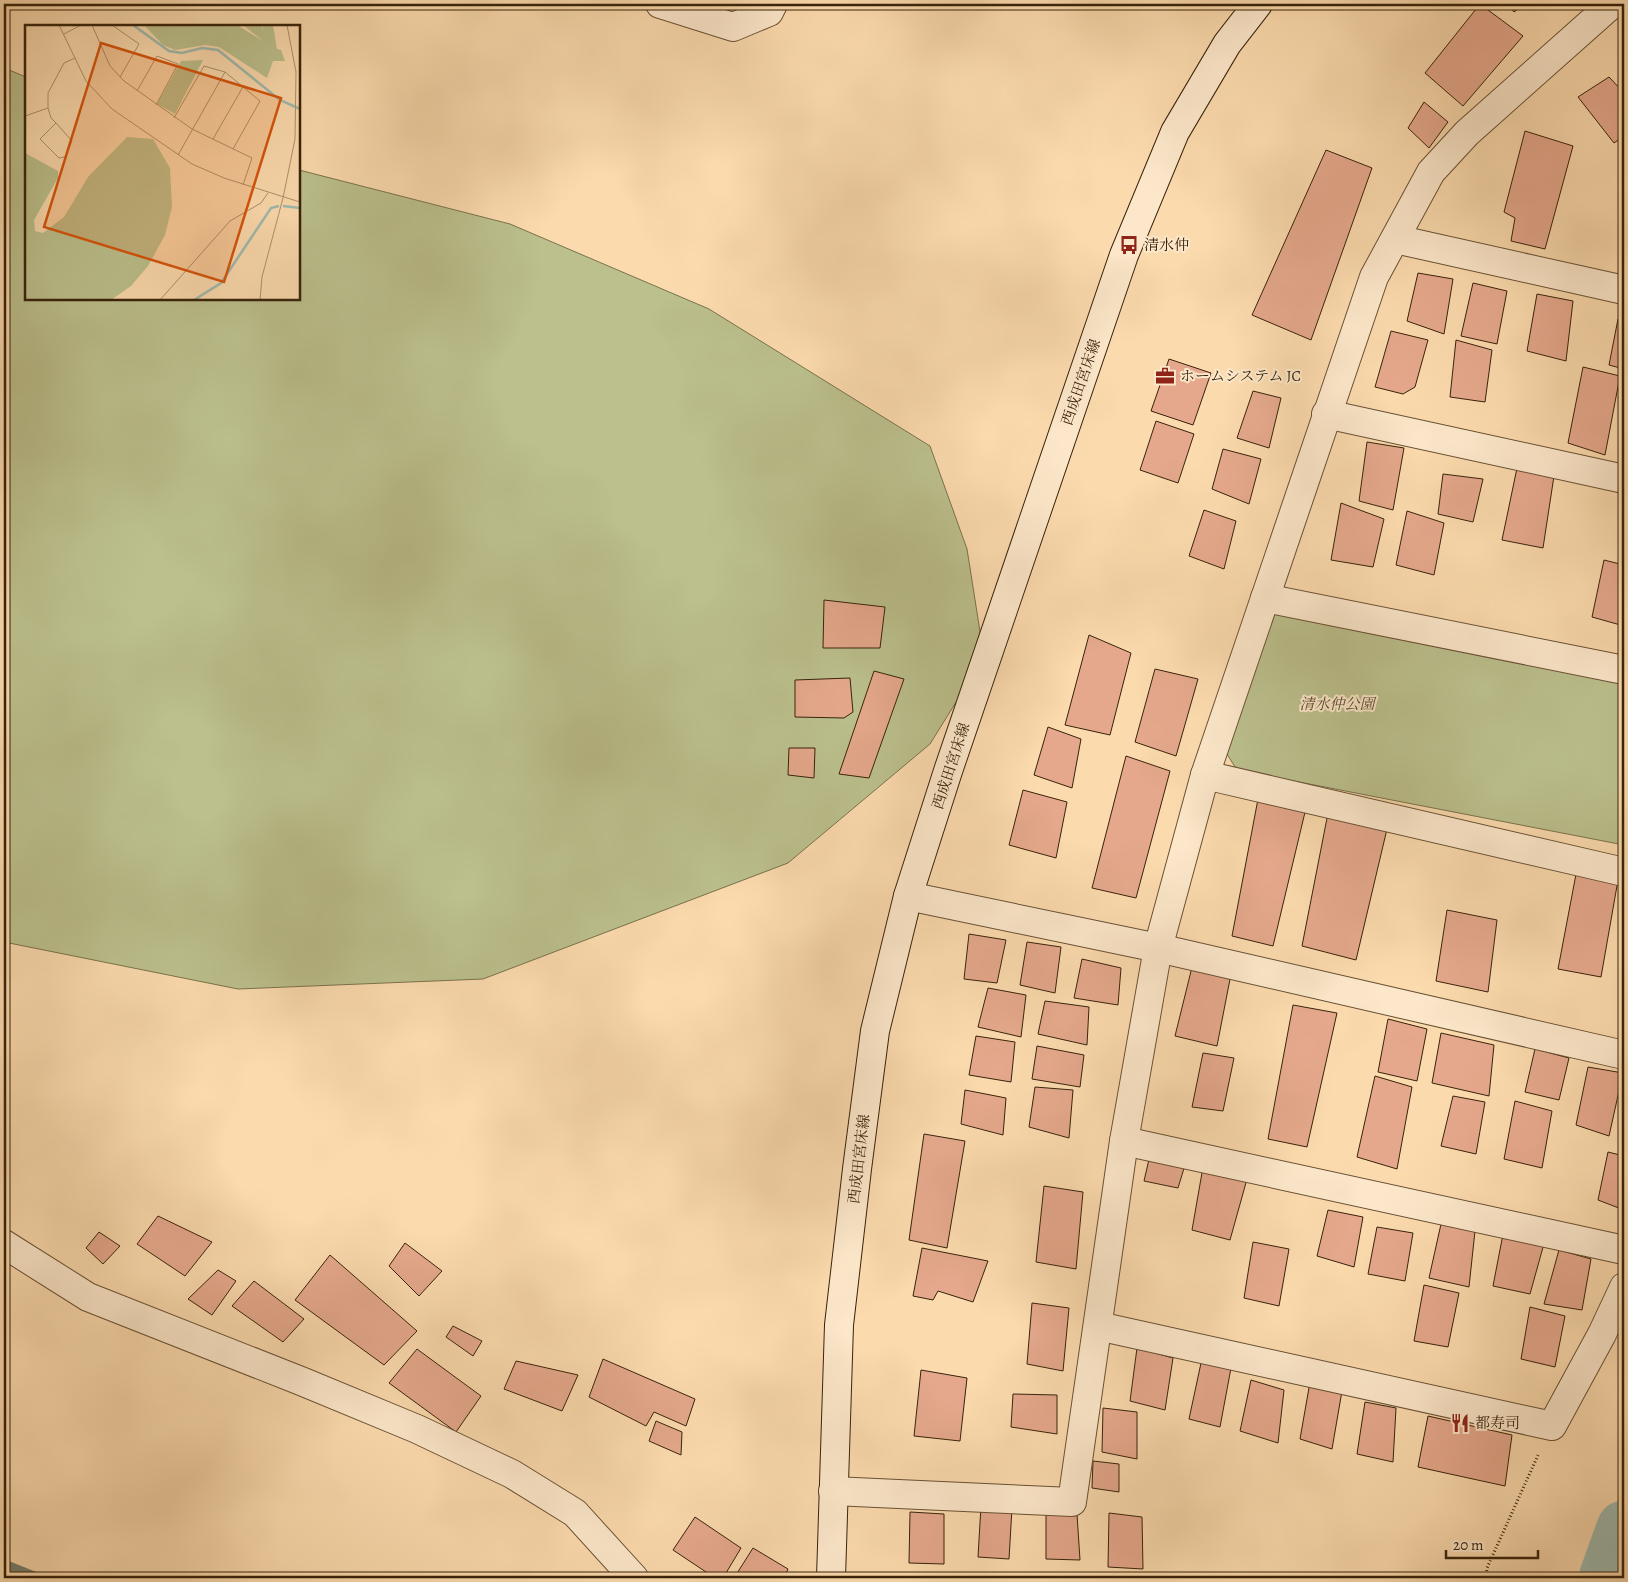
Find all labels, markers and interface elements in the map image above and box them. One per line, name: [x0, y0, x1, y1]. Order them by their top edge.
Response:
inset map: [25, 25, 300, 300]
bus stop icon: 清水仲: [1118, 234, 1140, 256]
place label: 清水仲: [1144, 235, 1189, 255]
street label: 西成田宮床線: [1057, 336, 1105, 428]
office icon: ホームシステム JC: [1154, 365, 1176, 387]
place label: ホームシステム JC: [1180, 366, 1301, 386]
park label: 清水仲公園: [1299, 694, 1377, 714]
street label: 西成田宮床線: [928, 720, 974, 812]
street label: 西成田宮床線: [844, 1113, 874, 1205]
restaurant icon: 都寿司: [1449, 1412, 1471, 1434]
place label: 都寿司: [1475, 1413, 1520, 1433]
scale bar: [1446, 1527, 1538, 1559]
text: 20 m: [1453, 1535, 1484, 1555]

